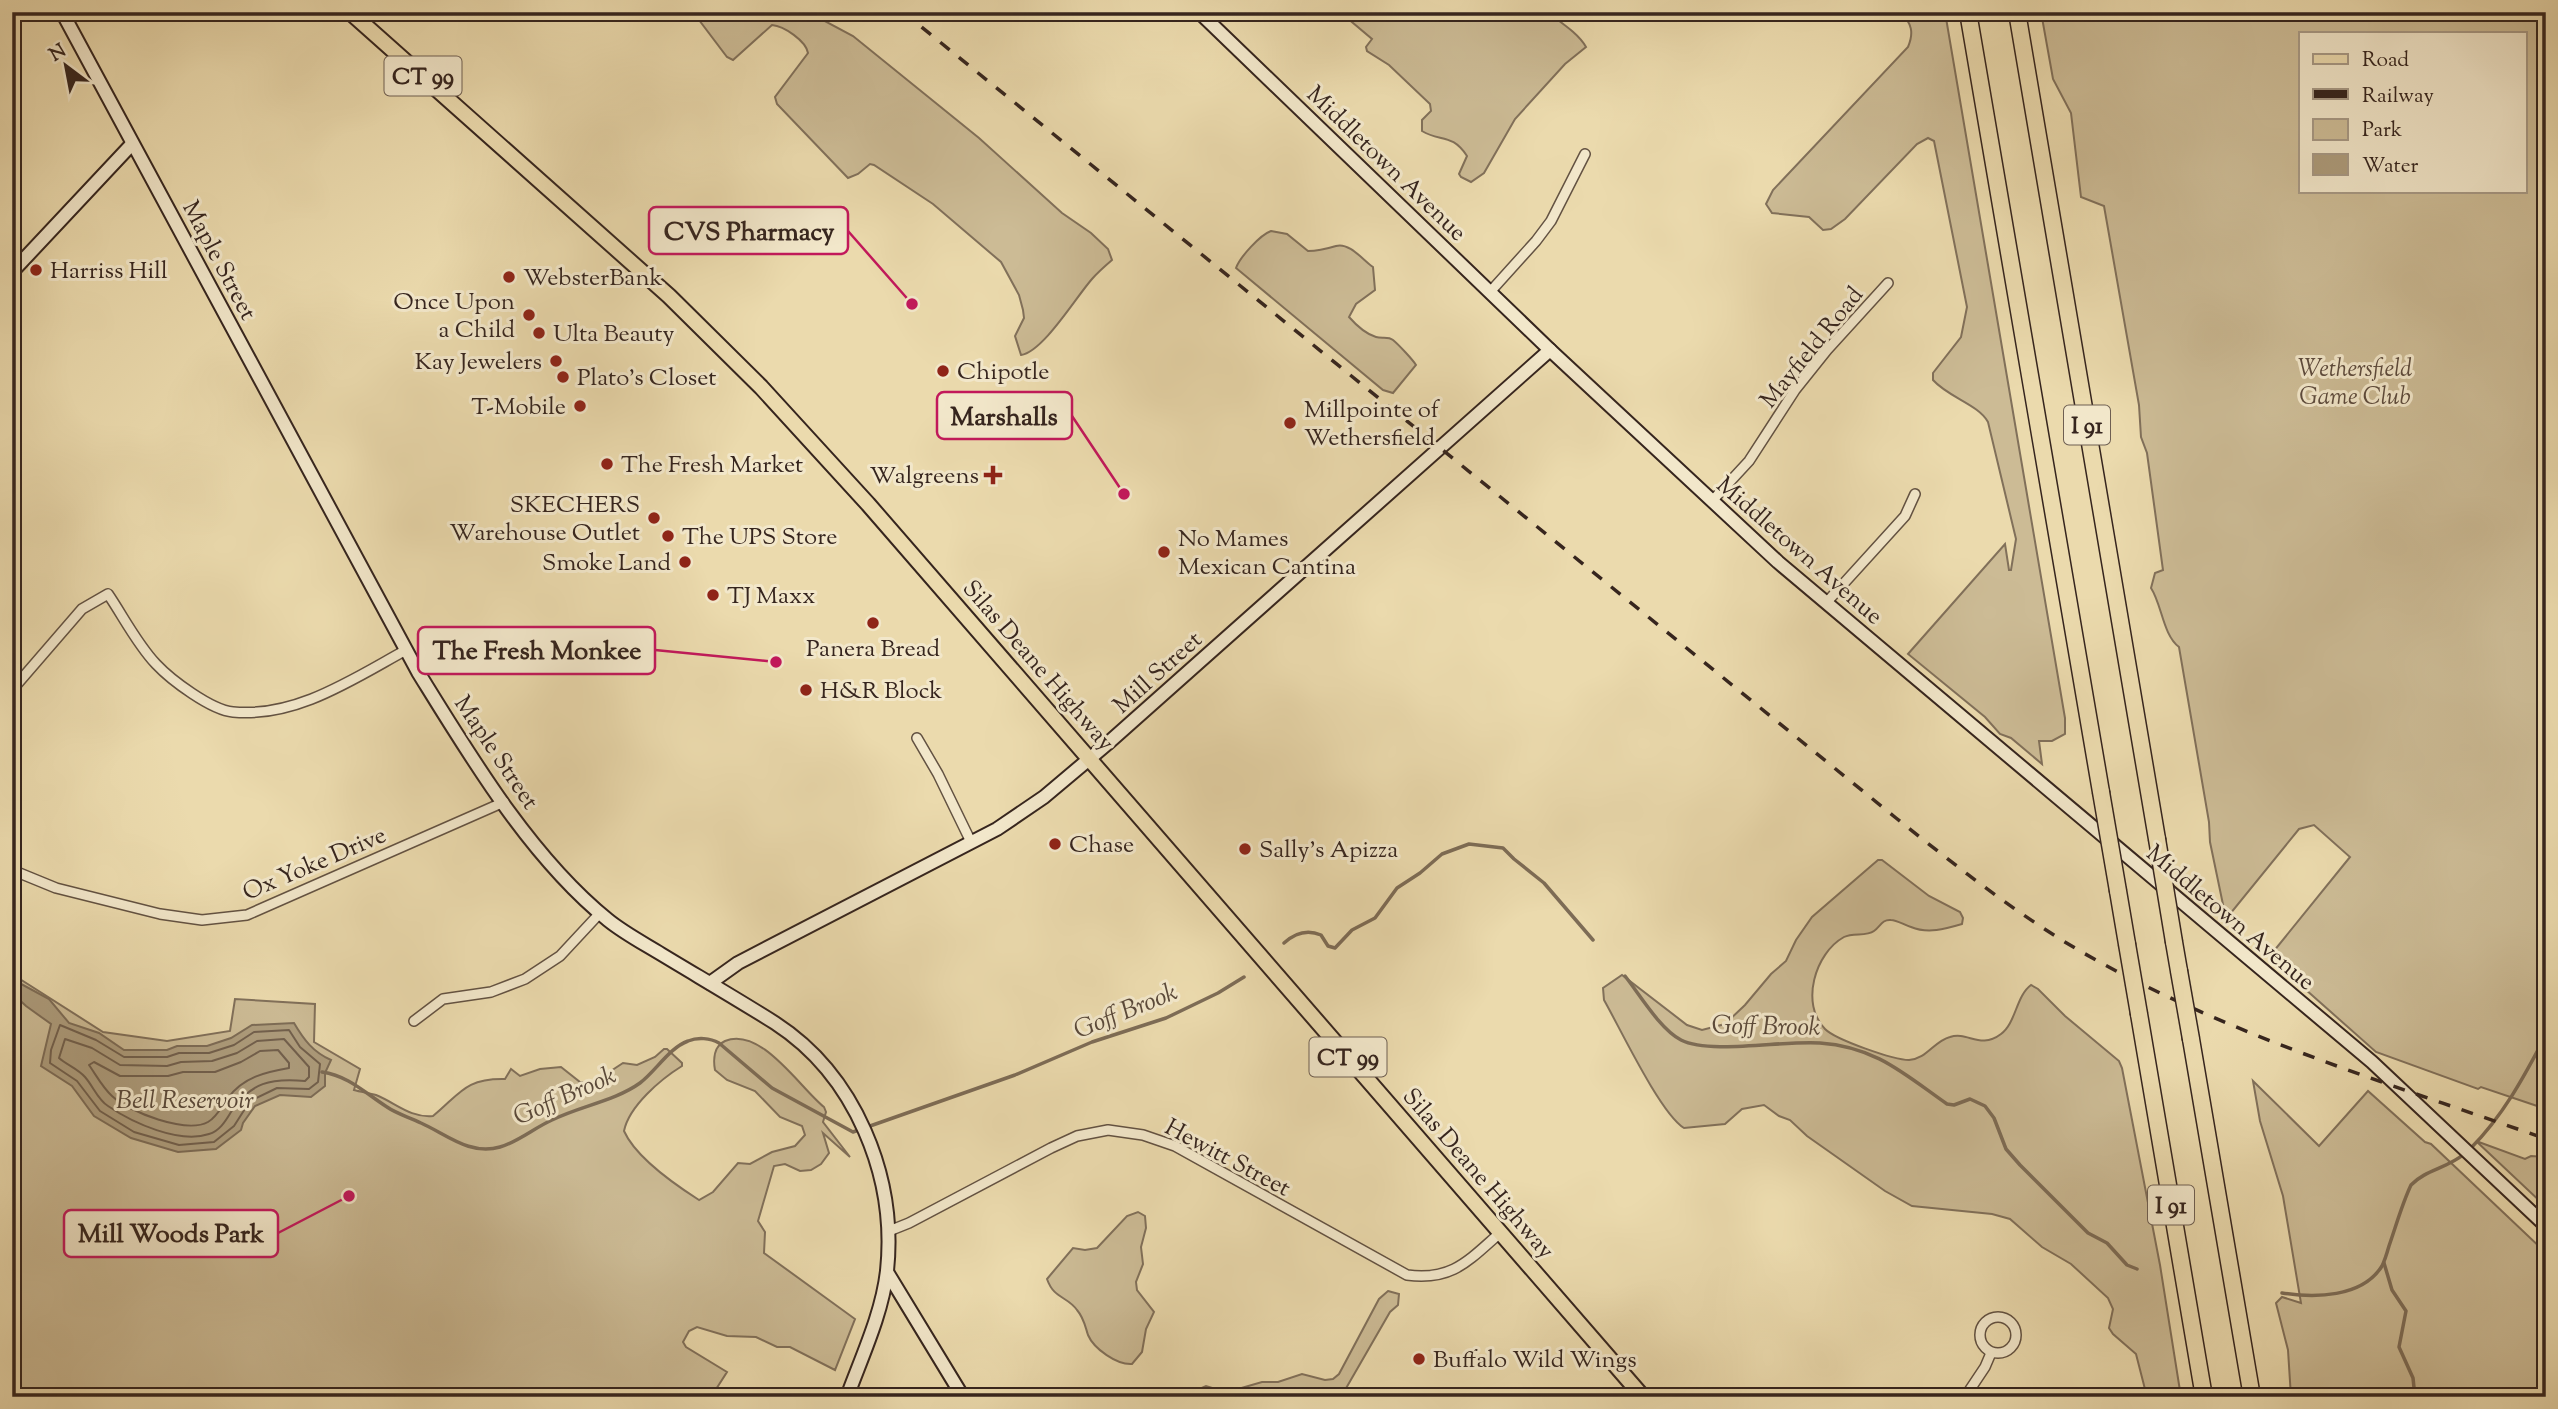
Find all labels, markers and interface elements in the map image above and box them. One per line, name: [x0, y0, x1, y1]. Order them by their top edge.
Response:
north arrow: [32, 32, 102, 102]
legend: [2299, 32, 2526, 192]
text: N: [45, 38, 72, 69]
text: Road: [2362, 46, 2409, 76]
road number: CT 99: [384, 57, 462, 96]
street label: Middletown Avenue: [1298, 79, 1473, 250]
text: Railway: [2362, 82, 2434, 112]
text: Park: [2362, 116, 2403, 146]
text: Water: [2362, 152, 2419, 182]
street label: Maple Street: [173, 195, 264, 327]
callout: CVS Pharmacy: [649, 207, 848, 254]
text: CVS Pharmacy: [664, 215, 834, 252]
place label: Harriss Hill: [50, 255, 168, 289]
marker: Harriss Hill: [28, 262, 44, 278]
place label: WebsterBank: [523, 262, 663, 296]
marker: WebsterBank: [501, 269, 517, 285]
street label: Mayfield Road: [1753, 280, 1873, 416]
place label: Once Upon a Child: [393, 286, 515, 348]
marker: Once Upon a Child: [521, 307, 537, 323]
place label: Ulta Beauty: [553, 318, 674, 352]
marker: Ulta Beauty: [531, 325, 547, 341]
place label: Kay Jewelers: [415, 346, 542, 380]
marker: Kay Jewelers: [548, 353, 564, 369]
park label: Wethersfield Game Club: [2298, 353, 2412, 415]
place label: Chipotle: [957, 356, 1049, 390]
place label: Plato's Closet: [577, 362, 717, 396]
marker: Chipotle: [935, 363, 951, 379]
marker: Plato's Closet: [555, 369, 571, 385]
place label: T-Mobile: [471, 391, 566, 425]
callout: Marshalls: [937, 392, 1072, 439]
place label: Millpointe of Wethersfield: [1304, 394, 1441, 456]
marker: T-Mobile: [572, 398, 588, 414]
text: Marshalls: [950, 400, 1058, 437]
road number: I 91: [2064, 406, 2110, 444]
marker: Millpointe of Wethersfield: [1282, 415, 1298, 431]
place label: The Fresh Market: [621, 449, 803, 483]
marker: The Fresh Market: [599, 456, 615, 472]
place label: Walgreens: [870, 460, 979, 494]
marker: Walgreens: [985, 467, 1001, 483]
street label: Middletown Avenue: [1708, 469, 1890, 634]
place label: SKECHERS Warehouse Outlet: [449, 489, 640, 551]
marker: SKECHERS Warehouse Outlet: [646, 510, 662, 526]
place label: The UPS Store: [682, 521, 837, 555]
place label: No Mames Mexican Cantina: [1178, 523, 1356, 585]
marker: The UPS Store: [660, 528, 676, 544]
marker: No Mames Mexican Cantina: [1156, 544, 1172, 560]
place label: Smoke Land: [542, 547, 671, 581]
marker: Smoke Land: [677, 554, 693, 570]
street label: Silas Deane Highway: [954, 573, 1121, 759]
place label: TJ Maxx: [727, 580, 815, 614]
marker: TJ Maxx: [705, 587, 721, 603]
marker: Panera Bread: [865, 615, 881, 631]
street label: Mill Street: [1106, 624, 1210, 723]
callout: The Fresh Monkee: [418, 627, 655, 674]
place label: Panera Bread: [806, 633, 941, 667]
text: The Fresh Monkee: [433, 634, 641, 671]
place label: H&R Block: [820, 675, 942, 709]
marker: H&R Block: [798, 682, 814, 698]
street label: Maple Street: [445, 689, 546, 817]
street label: Ox Yoke Drive: [238, 819, 392, 910]
place label: Chase: [1069, 829, 1134, 863]
place label: Sally's Apizza: [1259, 834, 1398, 868]
marker: Chase: [1047, 836, 1063, 852]
street label: Middletown Avenue: [2138, 838, 2322, 999]
marker: Sally's Apizza: [1237, 841, 1253, 857]
water label: Goff Brook: [1069, 975, 1184, 1050]
water label: Goff Brook: [1711, 1008, 1821, 1047]
road number: CT 99: [1310, 1038, 1386, 1076]
water label: Goff Brook: [508, 1058, 622, 1136]
street label: Silas Deane Highway: [1394, 1081, 1561, 1267]
water label: Bell Reservoir: [116, 1083, 254, 1120]
street label: Hewitt Street: [1158, 1111, 1296, 1206]
road number: I 91: [2148, 1186, 2194, 1224]
callout: Mill Woods Park: [64, 1210, 278, 1257]
text: Mill Woods Park: [78, 1217, 265, 1254]
place label: Buffalo Wild Wings: [1433, 1344, 1637, 1378]
marker: Buffalo Wild Wings: [1411, 1351, 1427, 1367]

